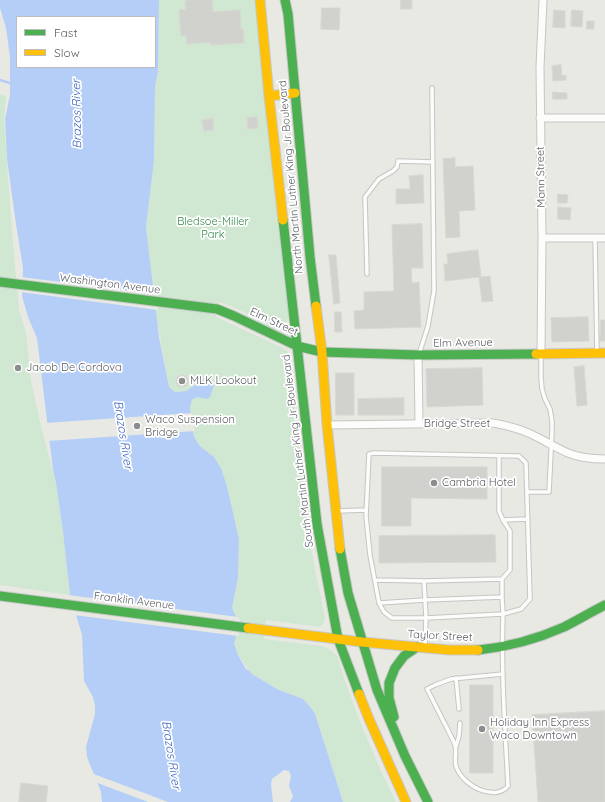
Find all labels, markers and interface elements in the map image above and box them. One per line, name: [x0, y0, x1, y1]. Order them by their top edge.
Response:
legend: [16, 16, 156, 68]
text: Fast: [54, 25, 78, 40]
text: Slow: [54, 45, 80, 60]
water label: Brazos River: [69, 79, 85, 149]
street label: North Martin Luther King Jr Boulevard: [276, 80, 306, 274]
street label: Mann Street: [534, 146, 548, 208]
park label: Bledsoe-Miller Park: [177, 215, 249, 241]
street label: Washington Avenue: [59, 271, 161, 297]
street label: Elm Street: [248, 305, 300, 339]
street label: Elm Avenue: [433, 336, 493, 350]
street label: South Martin Luther King Jr Boulevard: [280, 354, 316, 548]
place label: Jacob De Cordova: [26, 361, 122, 375]
marker: Jacob De Cordova: [13, 363, 23, 373]
place label: MLK Lookout: [190, 374, 257, 388]
marker: MLK Lookout: [177, 376, 187, 386]
water label: Brazos River: [110, 399, 136, 471]
place label: Waco Suspension Bridge: [145, 413, 235, 439]
street label: Bridge Street: [424, 417, 490, 431]
marker: Waco Suspension Bridge: [132, 421, 142, 431]
place label: Cambria Hotel: [442, 476, 516, 490]
marker: Cambria Hotel: [429, 478, 439, 488]
street label: Franklin Avenue: [93, 590, 175, 612]
street label: Taylor Street: [407, 628, 473, 644]
place label: Holiday Inn Express Waco Downtown: [490, 716, 589, 742]
water label: Brazos River: [158, 719, 184, 791]
marker: Holiday Inn Express Waco Downtown: [477, 724, 487, 734]

